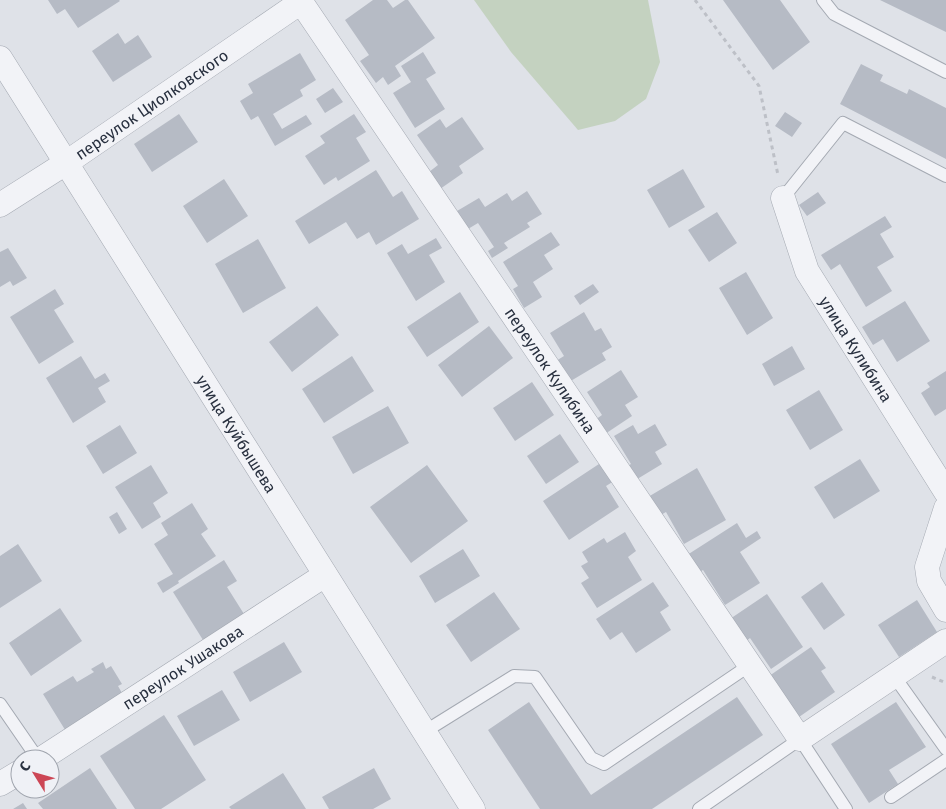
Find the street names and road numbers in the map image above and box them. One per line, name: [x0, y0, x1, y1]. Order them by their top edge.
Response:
street label: переулок Циолковского: [71, 45, 232, 163]
street label: улица Кулибина: [816, 292, 897, 406]
street label: переулок Кулибина: [501, 304, 600, 437]
street label: улица Куйбышева: [192, 371, 281, 496]
street label: переулок Ушакова: [119, 621, 247, 713]

